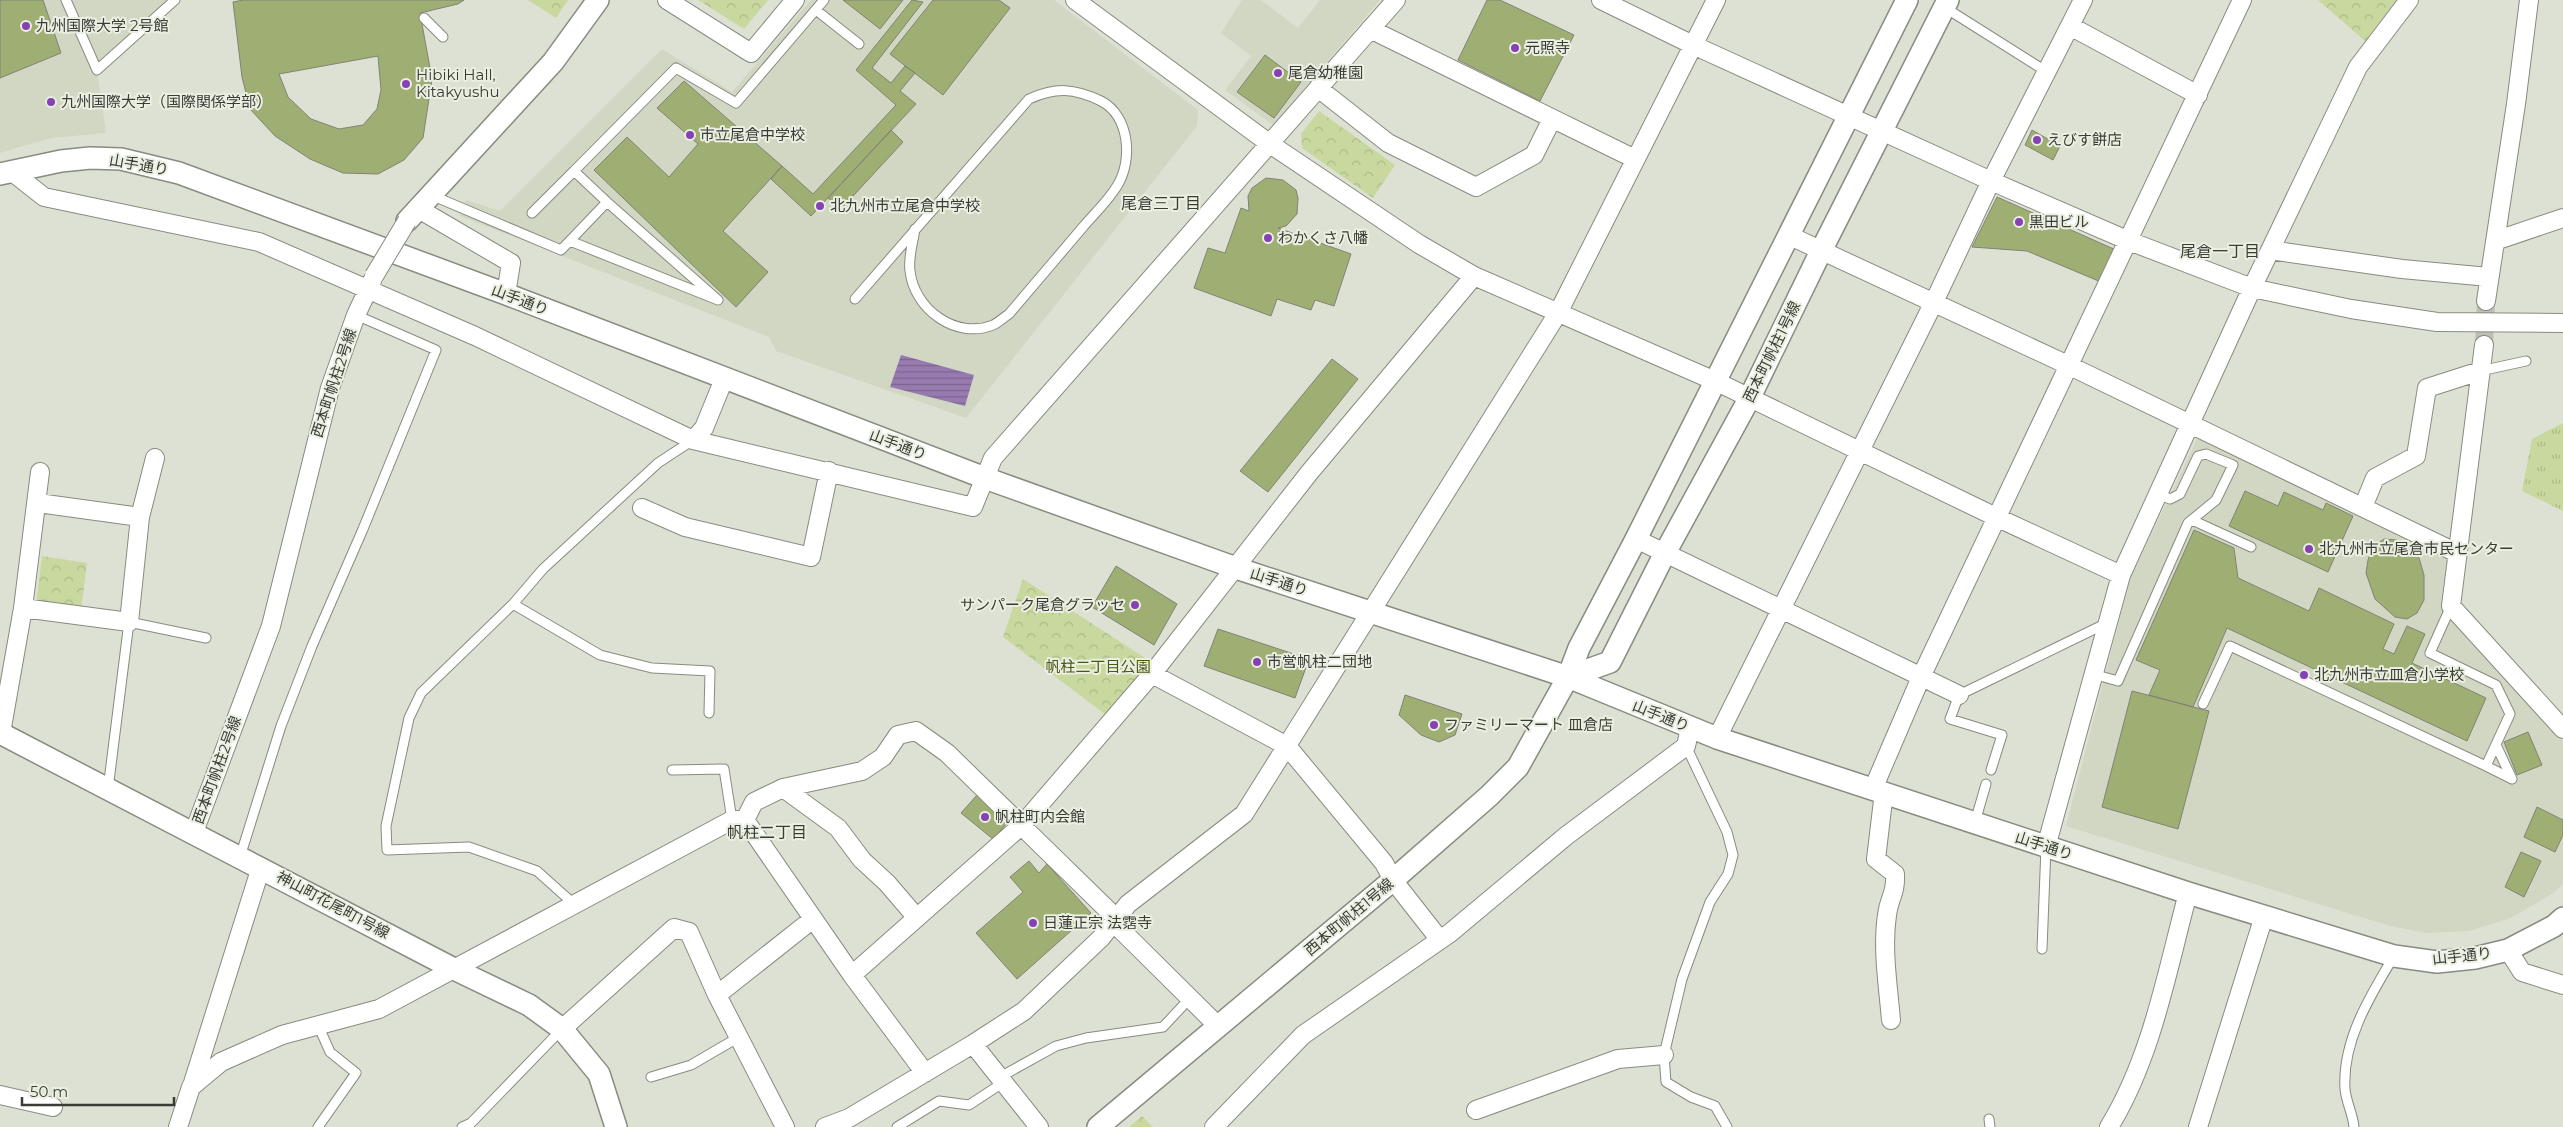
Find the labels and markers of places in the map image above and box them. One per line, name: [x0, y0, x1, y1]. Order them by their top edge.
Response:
place label: 九州国際大学 2号館: [36, 16, 168, 35]
marker: 九州国際大学 2号館: [20, 20, 32, 32]
place label: 元照寺: [1525, 38, 1570, 57]
marker: 元照寺: [1509, 42, 1521, 54]
place label: 尾倉幼稚園: [1288, 63, 1363, 82]
place label: Hibiki Hall, Kitakyushu: [416, 65, 500, 101]
marker: 尾倉幼稚園: [1272, 67, 1284, 79]
marker: Hibiki Hall, Kitakyushu: [400, 78, 412, 90]
place label: 九州国際大学（国際関係学部）: [61, 92, 271, 111]
marker: 九州国際大学（国際関係学部）: [45, 96, 57, 108]
place label: 市立尾倉中学校: [700, 125, 805, 144]
marker: 市立尾倉中学校: [684, 129, 696, 141]
place label: えびす餅店: [2047, 130, 2122, 149]
marker: えびす餅店: [2031, 134, 2043, 146]
place label: 北九州市立尾倉中学校: [830, 196, 980, 215]
marker: 北九州市立尾倉中学校: [814, 200, 826, 212]
place label: 黒田ビル: [2029, 212, 2089, 231]
marker: 黒田ビル: [2013, 216, 2025, 228]
place label: わかくさ八幡: [1278, 228, 1368, 247]
marker: わかくさ八幡: [1262, 232, 1274, 244]
place label: 北九州市立尾倉市民センター: [2319, 539, 2514, 558]
marker: 北九州市立尾倉市民センター: [2303, 543, 2315, 555]
place label: サンパーク尾倉グラッセ: [960, 595, 1125, 614]
marker: サンパーク尾倉グラッセ: [1129, 599, 1141, 611]
place label: 市営帆柱二団地: [1267, 652, 1372, 671]
marker: 市営帆柱二団地: [1251, 656, 1263, 668]
place label: 北九州市立皿倉小学校: [2314, 665, 2464, 684]
marker: 北九州市立皿倉小学校: [2298, 669, 2310, 681]
place label: ファミリーマート 皿倉店: [1444, 715, 1613, 734]
marker: ファミリーマート 皿倉店: [1428, 719, 1440, 731]
place label: 帆柱町内会館: [995, 807, 1085, 826]
marker: 帆柱町内会館: [979, 811, 991, 823]
place label: 日蓮正宗 法霑寺: [1043, 913, 1152, 932]
marker: 日蓮正宗 法霑寺: [1027, 917, 1039, 929]

